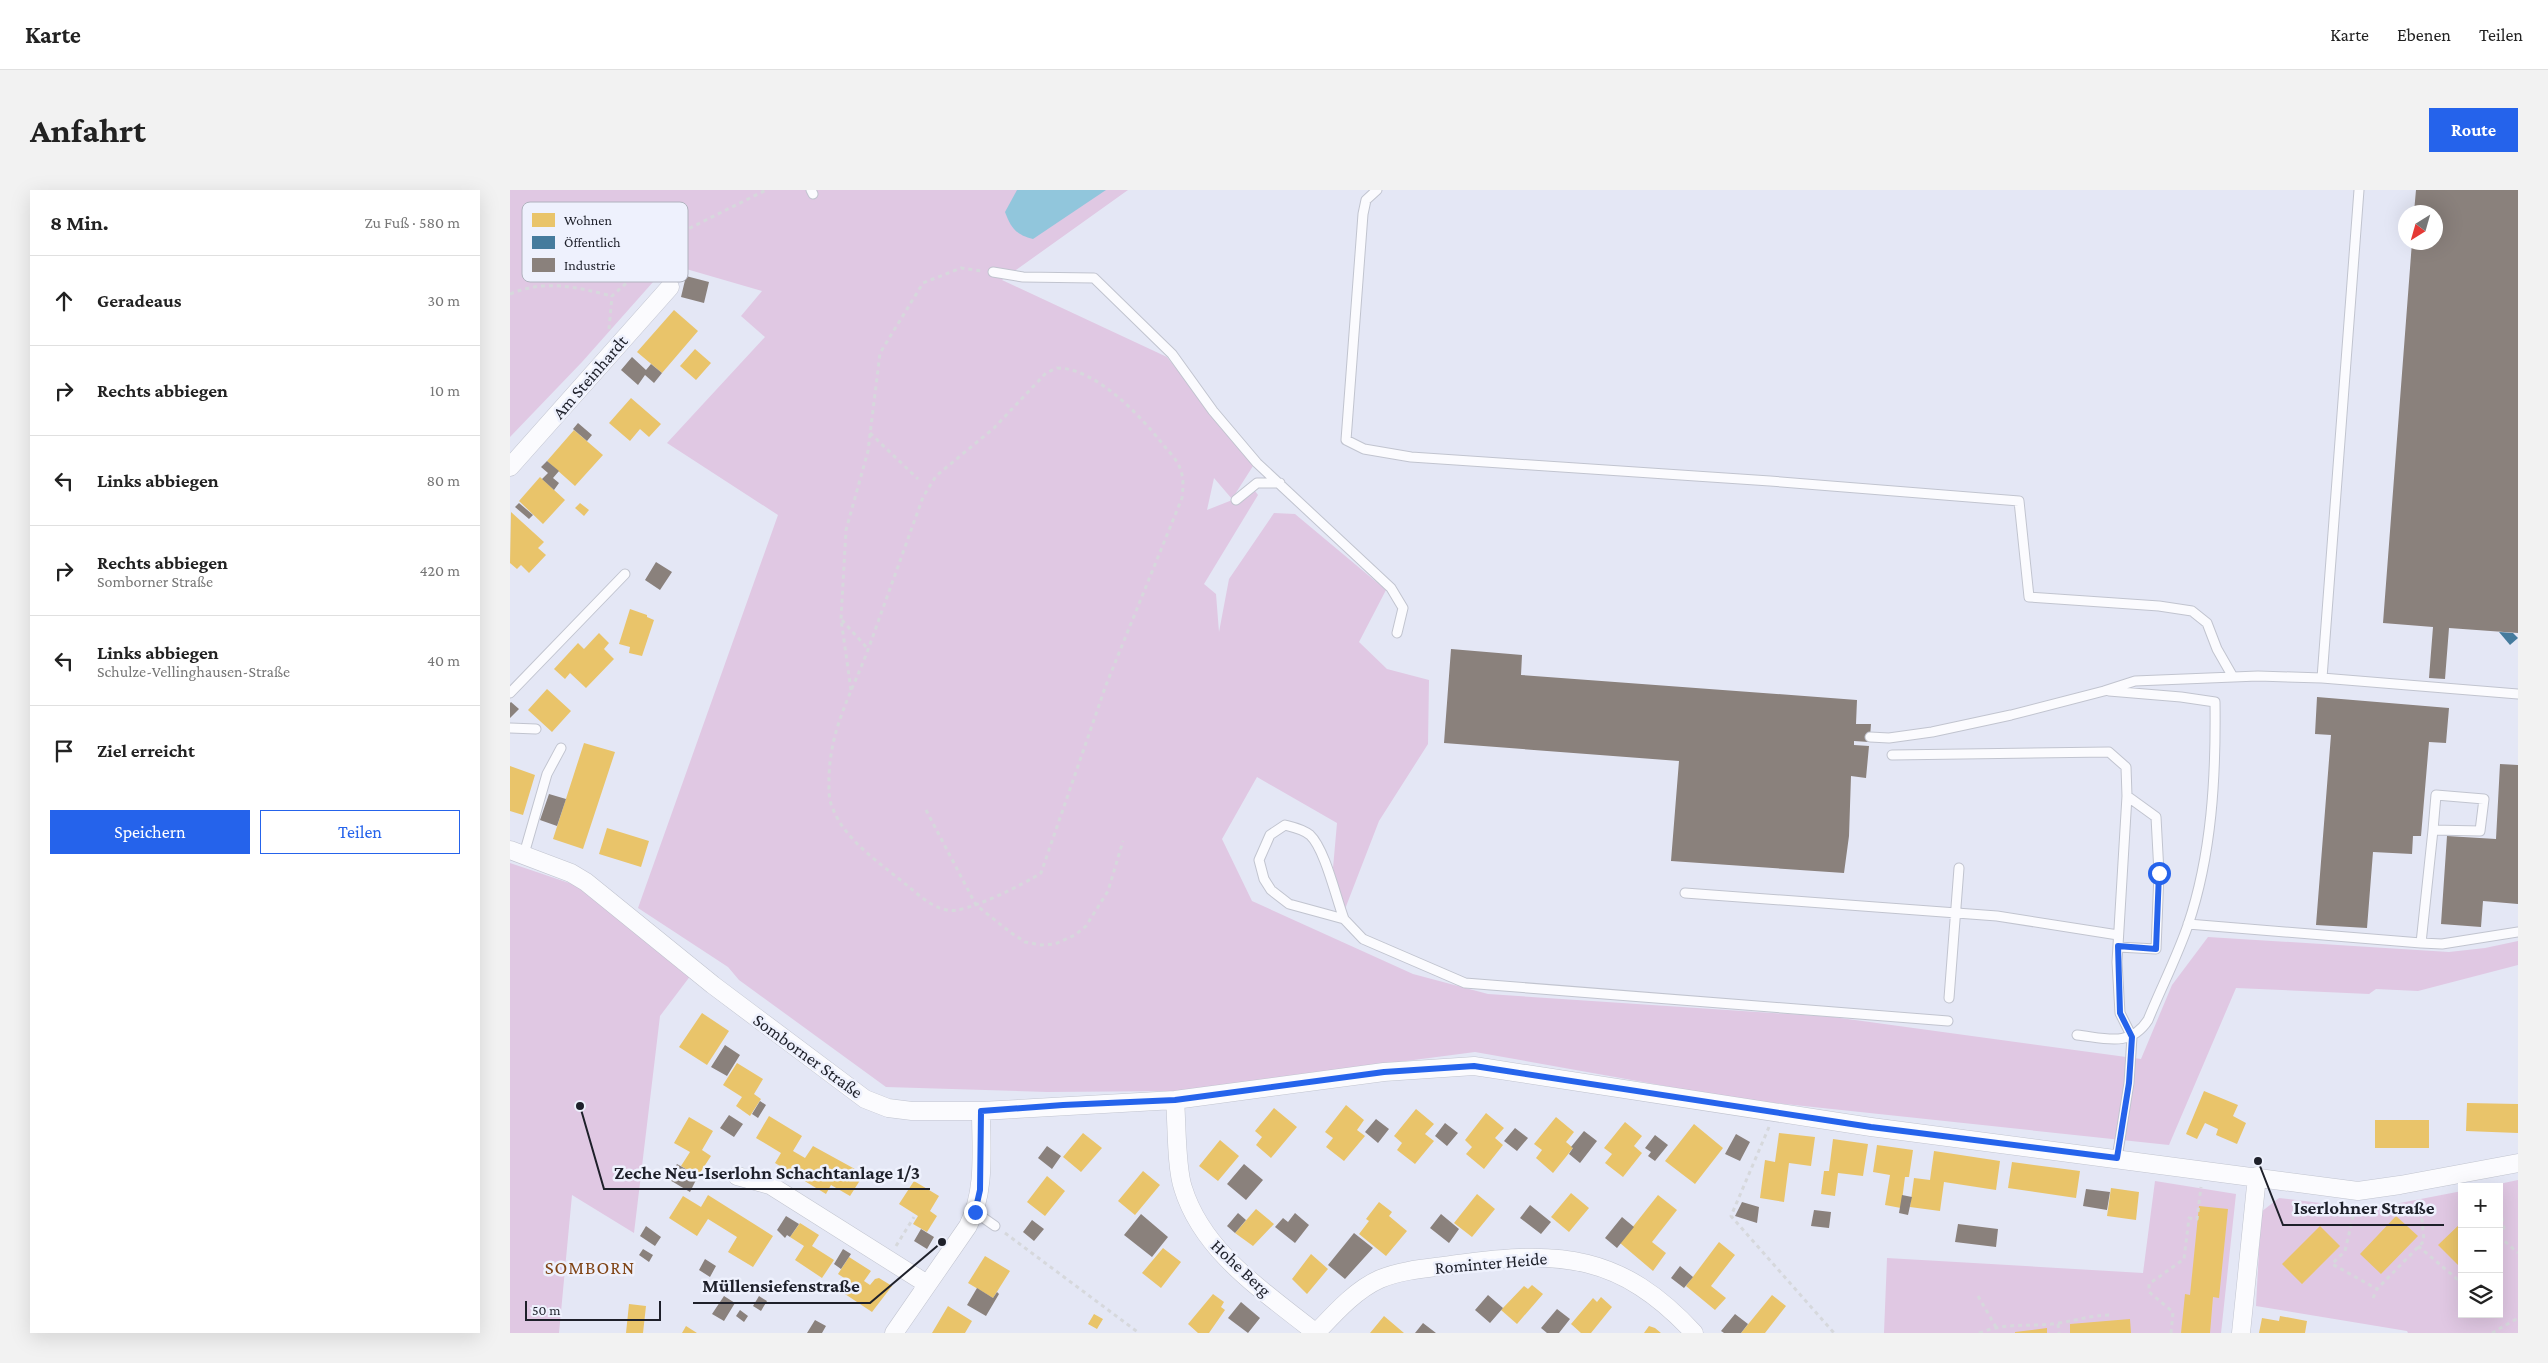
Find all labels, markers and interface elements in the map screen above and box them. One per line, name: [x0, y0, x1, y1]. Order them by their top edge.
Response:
text: Karte: [25, 21, 81, 48]
text: Karte: [2330, 25, 2369, 45]
text: Ebenen: [2397, 25, 2451, 45]
text: Teilen: [2479, 25, 2523, 45]
button: Route: [2429, 108, 2518, 152]
text: Anfahrt: [30, 111, 146, 150]
legend: [522, 202, 688, 282]
north arrow: [2398, 205, 2443, 250]
text: 8 Min.: [50, 211, 109, 235]
text: Wohnen: [564, 212, 612, 228]
text: Zu Fuß · 580 m: [364, 214, 460, 231]
text: Öffentlich: [564, 234, 621, 250]
text: Industrie: [564, 257, 615, 273]
icon: ahead: [50, 287, 78, 315]
text: Geradeaus: [97, 290, 182, 311]
text: 30 m: [428, 292, 460, 309]
street label: Am Steinhardt: [548, 330, 632, 423]
icon: right: [50, 377, 78, 405]
text: Rechts abbiegen: [97, 380, 228, 401]
text: 10 m: [430, 382, 460, 399]
icon: left: [50, 467, 78, 495]
text: Links abbiegen: [97, 470, 219, 491]
text: 80 m: [426, 472, 460, 489]
text: Rechts abbiegen: [97, 552, 228, 573]
icon: right: [50, 557, 78, 585]
text: 420 m: [419, 562, 460, 579]
text: Somborner Straße: [97, 573, 213, 590]
text: Links abbiegen: [97, 642, 219, 663]
icon: left: [50, 647, 78, 675]
text: 40 m: [427, 652, 460, 669]
text: Schulze-Vellinghausen-Straße: [97, 663, 290, 680]
icon: arrive: [50, 737, 78, 765]
text: Ziel erreicht: [97, 740, 195, 761]
button: Speichern: [50, 810, 250, 854]
button: Teilen: [260, 810, 460, 854]
route start: [2148, 862, 2171, 885]
street label: Somborner Straße: [749, 1010, 867, 1102]
callout: Zeche Neu-Iserlohn Schachtanlage 1/3: [604, 1155, 930, 1189]
text: Zeche Neu-Iserlohn Schachtanlage 1/3: [614, 1162, 920, 1183]
map controls: [2458, 1183, 2503, 1318]
button: +: [2458, 1183, 2503, 1228]
callout: Iserlohner Straße: [2283, 1191, 2444, 1225]
text: Iserlohner Straße: [2293, 1197, 2435, 1218]
route end: [964, 1201, 987, 1224]
button: −: [2458, 1228, 2503, 1273]
street label: Hohe Berg: [1207, 1235, 1275, 1301]
street label: Rominter Heide: [1434, 1248, 1548, 1278]
district label: SOMBORN: [545, 1257, 635, 1278]
callout: Müllensiefenstraße: [693, 1269, 870, 1303]
button: layers: [2458, 1273, 2503, 1318]
text: Müllensiefenstraße: [702, 1275, 860, 1296]
scale bar: [525, 1298, 661, 1321]
text: 50 m: [532, 1302, 560, 1318]

